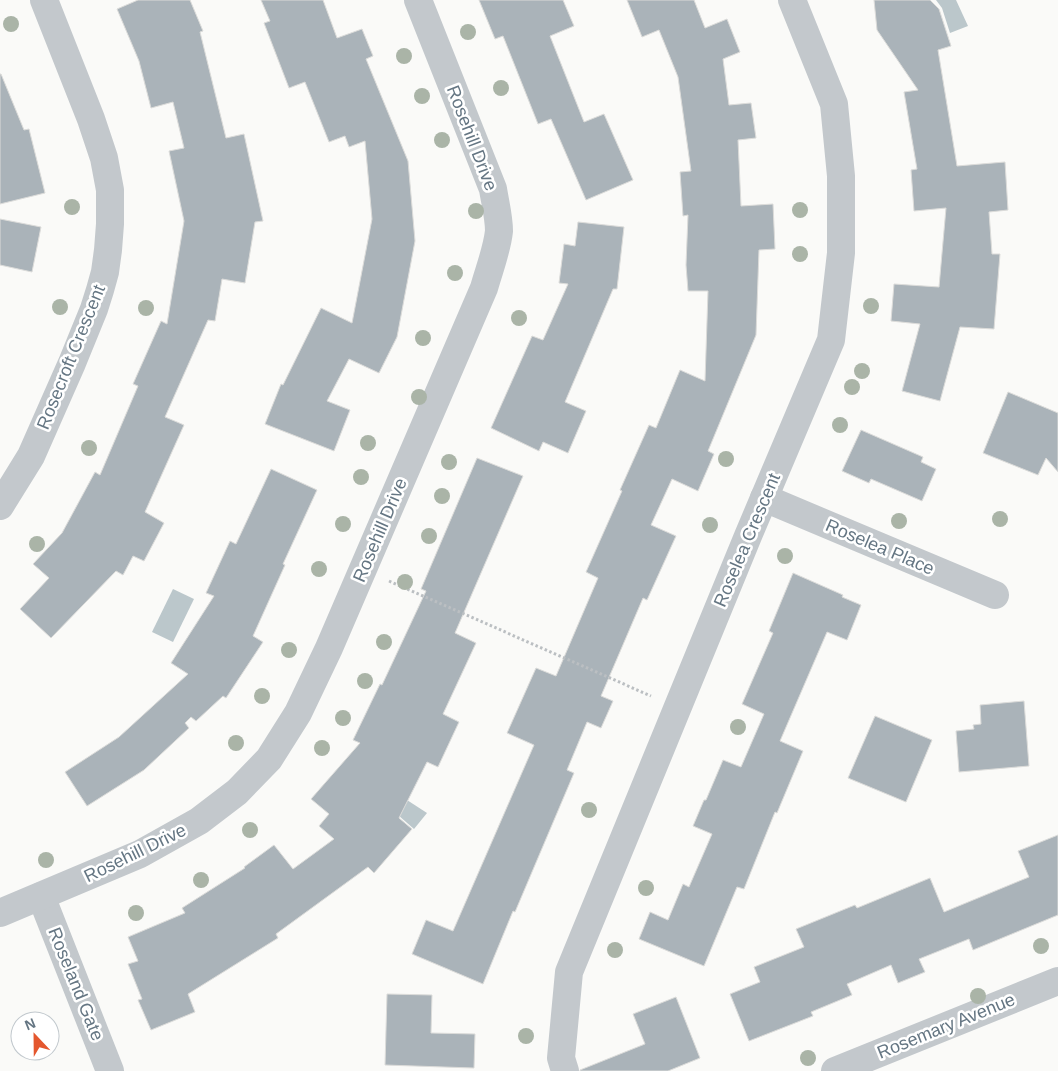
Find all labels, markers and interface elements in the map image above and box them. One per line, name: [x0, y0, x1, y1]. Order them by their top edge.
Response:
street label: Rosehill Drive: [443, 83, 501, 193]
street label: Rosecroft Crescent: [33, 282, 109, 432]
street label: Roselea Crescent: [710, 470, 784, 610]
street label: Rosehill Drive: [349, 475, 411, 585]
street label: Roselea Place: [823, 515, 937, 579]
street label: Rosehill Drive: [81, 820, 189, 886]
street label: Roseland Gate: [44, 925, 108, 1043]
street label: Rosemary Avenue: [874, 989, 1018, 1063]
north arrow: [10, 1011, 60, 1061]
text: N: [22, 1015, 38, 1033]

